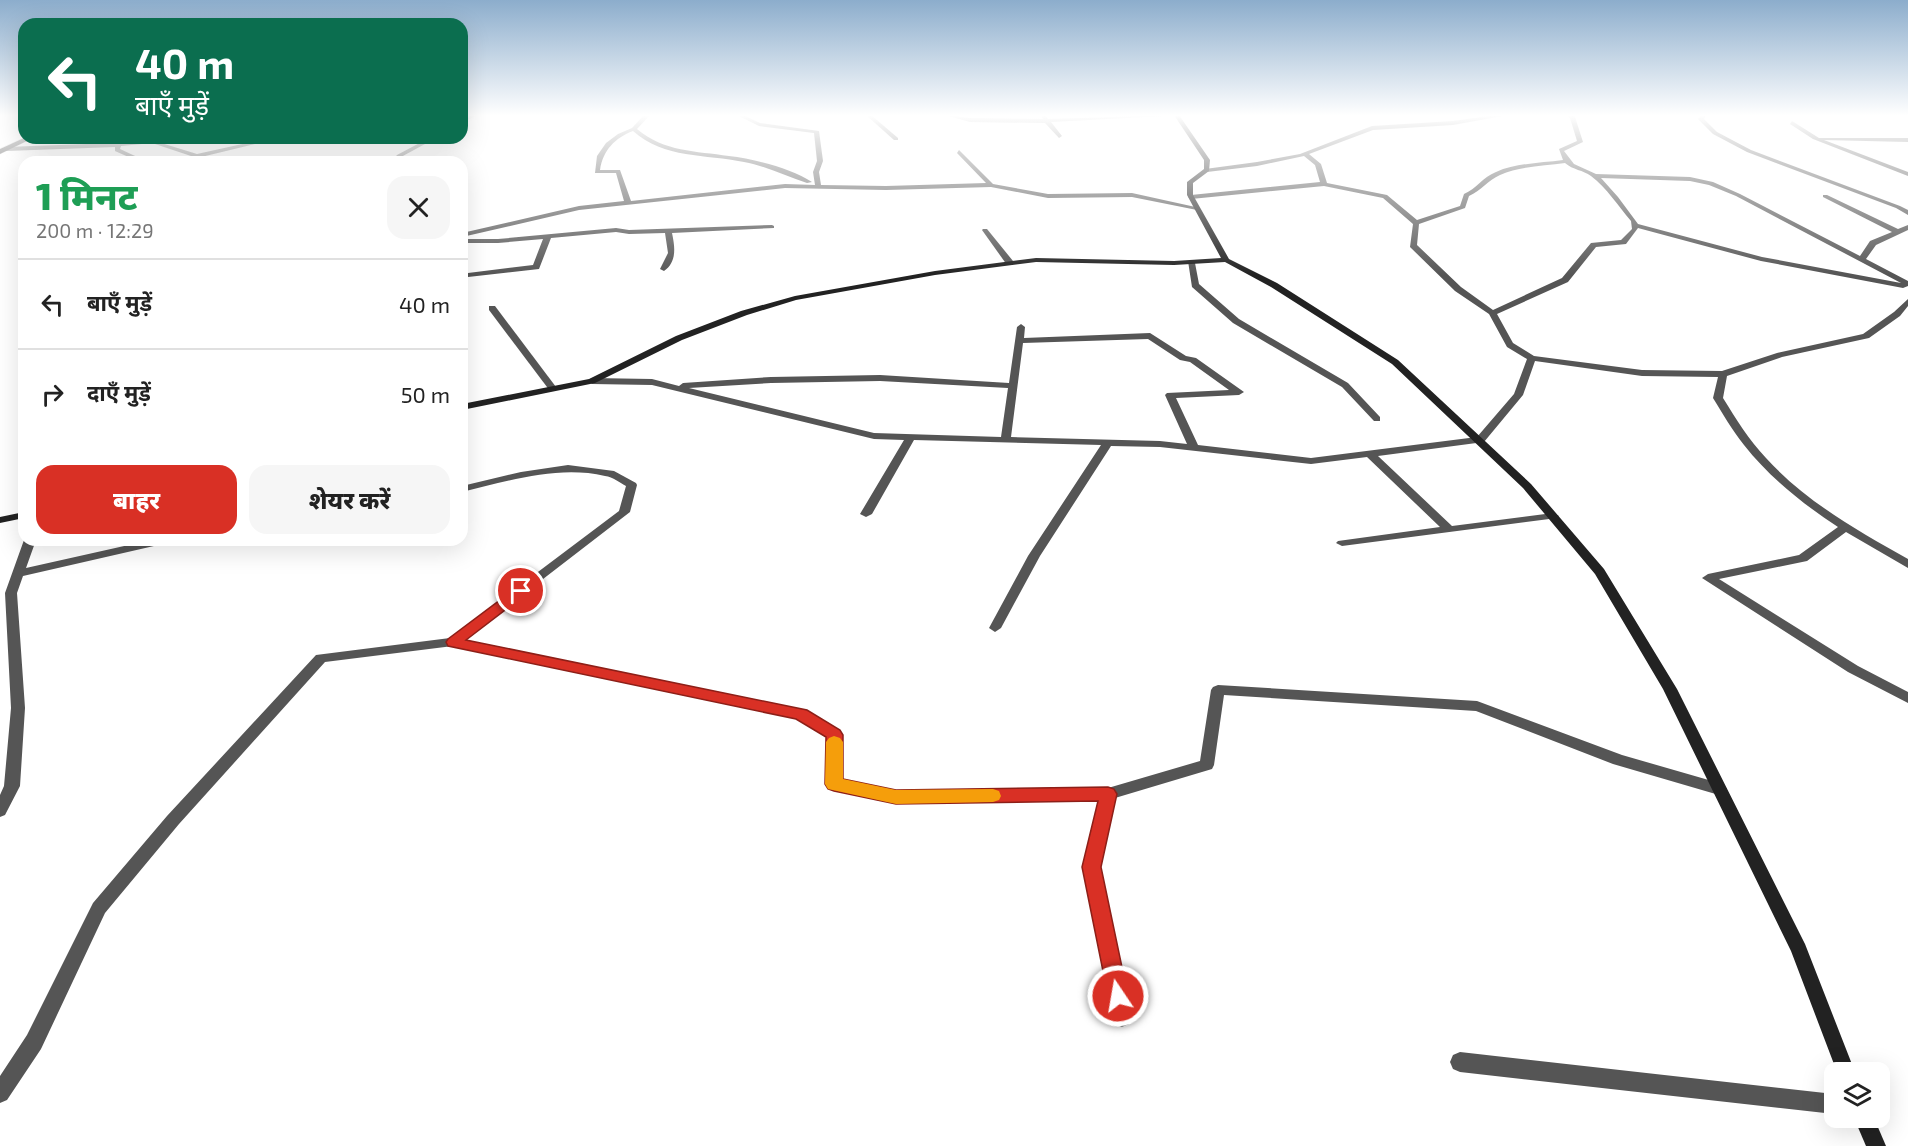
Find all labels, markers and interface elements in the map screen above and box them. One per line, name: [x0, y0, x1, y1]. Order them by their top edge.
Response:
text: 40 m: [135, 37, 234, 87]
icon: left: [36, 42, 114, 120]
text: बाएँ मुड़ें: [135, 88, 209, 120]
text: 1 मिनट: [36, 174, 137, 217]
button: close: [387, 176, 450, 239]
text: 200 m · 12:29: [36, 218, 154, 242]
icon: left: [36, 288, 69, 321]
text: बाएँ मुड़ें: [87, 289, 152, 315]
text: 40 m: [399, 291, 450, 317]
icon: right: [36, 378, 69, 411]
text: दाएँ मुड़ें: [87, 379, 151, 405]
text: 50 m: [401, 381, 450, 407]
button: बाहर: [36, 465, 237, 534]
button: शेयर करें: [249, 465, 450, 534]
pin: [495, 565, 546, 616]
icon: arrive: [504, 574, 537, 607]
position arrow: [1086, 964, 1150, 1028]
map controls: [1824, 1062, 1890, 1128]
button: layers: [1824, 1062, 1890, 1128]

